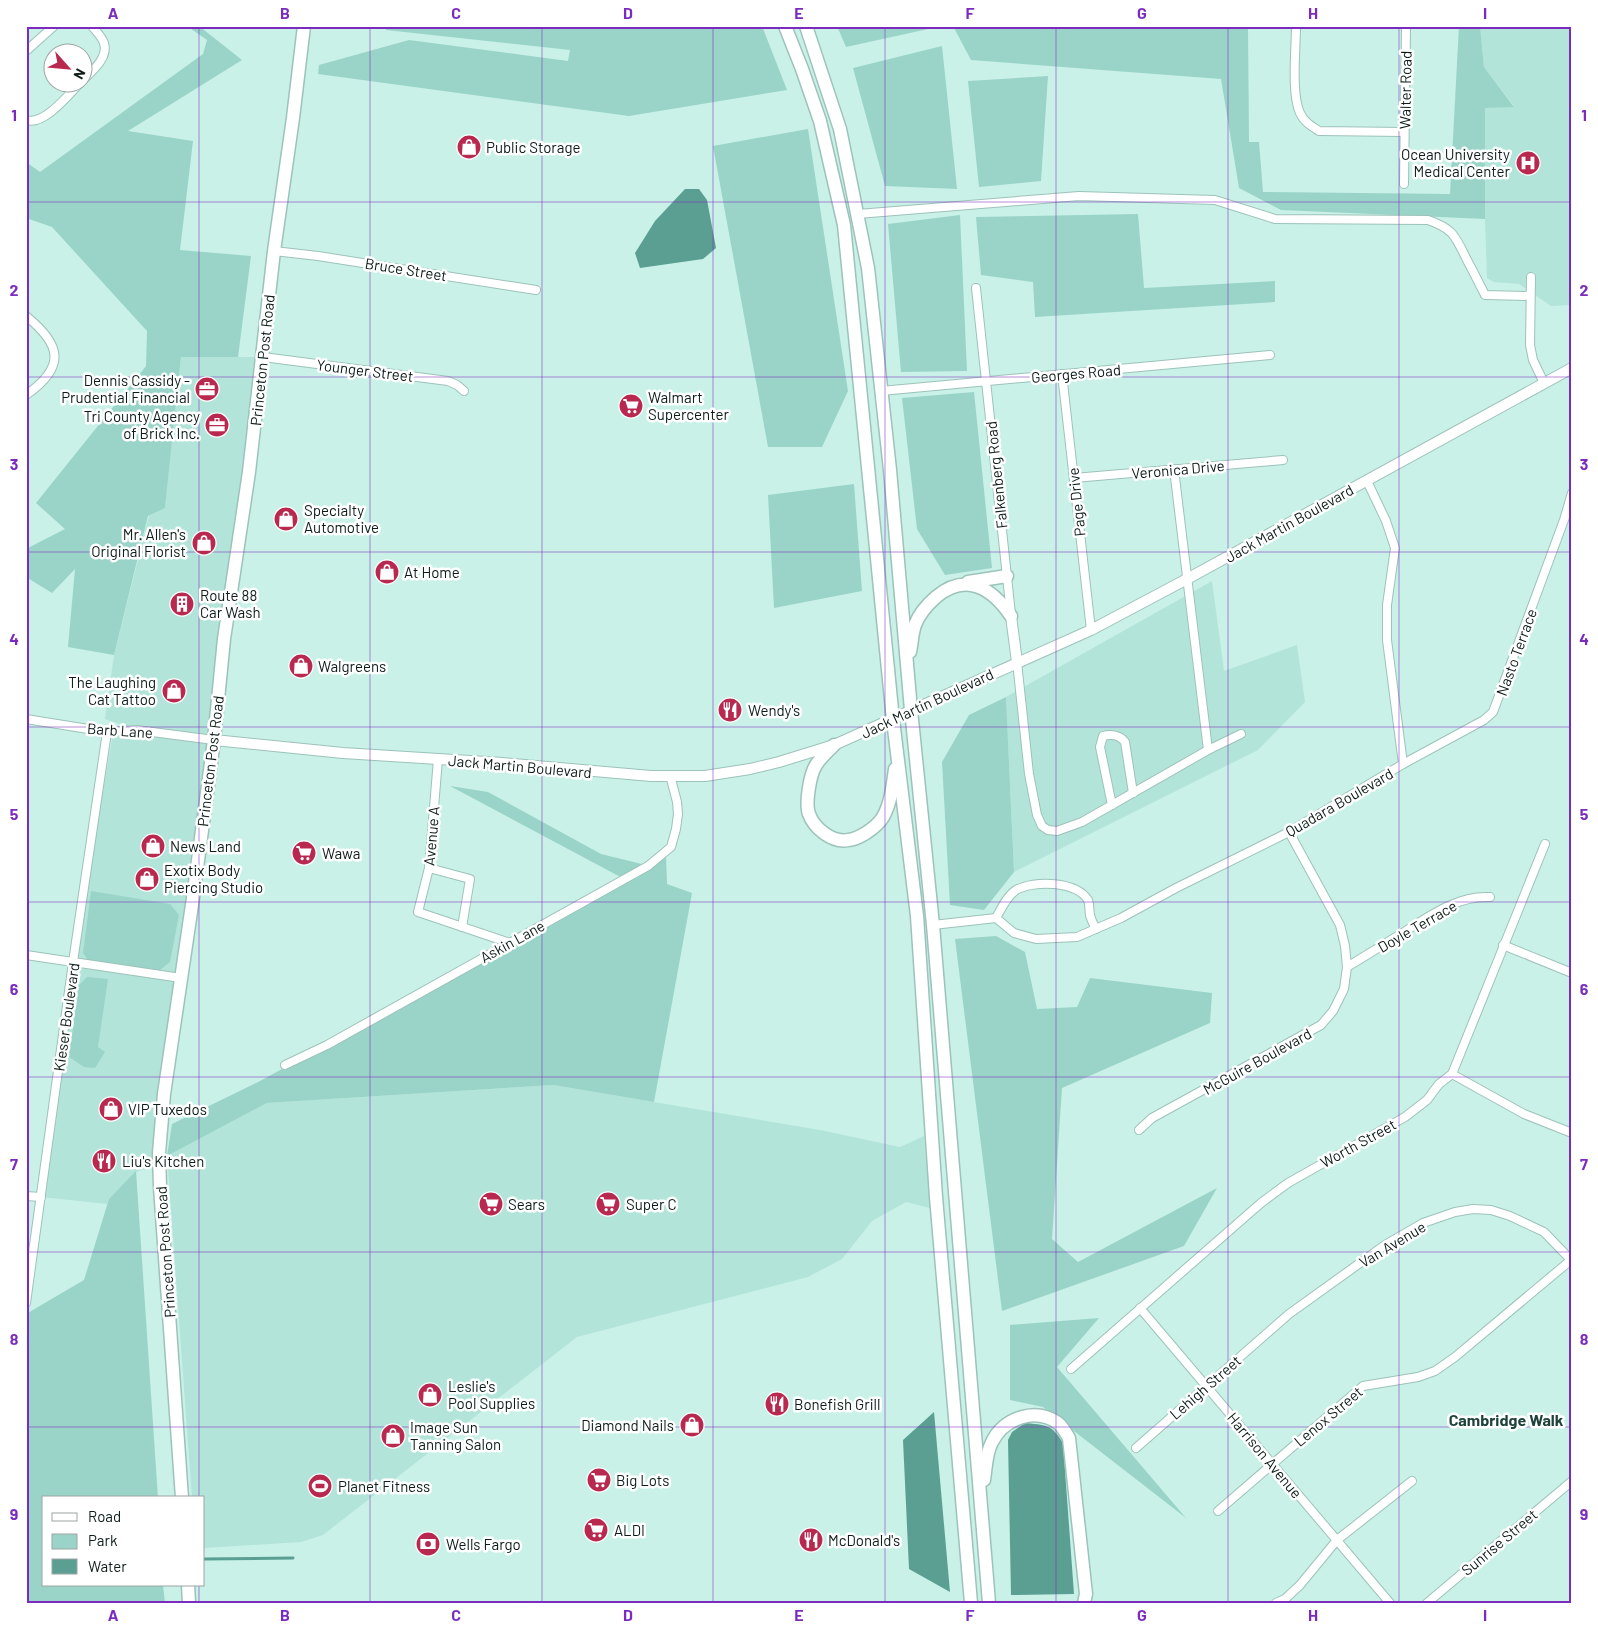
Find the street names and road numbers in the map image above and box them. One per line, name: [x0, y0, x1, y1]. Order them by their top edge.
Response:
street label: Walter Road: [1395, 51, 1415, 129]
street label: Bruce Street: [364, 254, 448, 284]
street label: Princeton Post Road: [246, 293, 278, 427]
street label: Younger Street: [316, 355, 414, 385]
street label: Georges Road: [1030, 360, 1122, 386]
street label: Falkenberg Road: [981, 420, 1011, 530]
street label: Veronica Drive: [1131, 456, 1225, 482]
street label: Page Drive: [1063, 467, 1089, 537]
street label: Jack Martin Boulevard: [1222, 480, 1356, 566]
street label: Nasto Terrace: [1492, 606, 1540, 698]
street label: Jack Martin Boulevard: [858, 664, 996, 742]
street label: Princeton Post Road: [193, 694, 227, 828]
street label: Barb Lane: [87, 719, 153, 741]
street label: Jack Martin Boulevard: [447, 751, 593, 781]
street label: Quadara Boulevard: [1282, 764, 1396, 840]
street label: Avenue A: [419, 805, 443, 867]
street label: Doyle Terrace: [1374, 896, 1460, 956]
street label: Askin Lane: [477, 916, 547, 966]
street label: Kieser Boulevard: [49, 961, 83, 1073]
street label: McGuire Boulevard: [1200, 1024, 1314, 1098]
street label: Worth Street: [1317, 1115, 1399, 1171]
street label: Princeton Post Road: [151, 1186, 179, 1318]
street label: Van Avenue: [1355, 1217, 1429, 1271]
street label: Lehigh Street: [1166, 1351, 1244, 1423]
street label: Lenox Street: [1290, 1382, 1366, 1450]
street label: Harrison Avenue: [1224, 1408, 1306, 1502]
street label: Sunrise Street: [1457, 1505, 1541, 1579]

